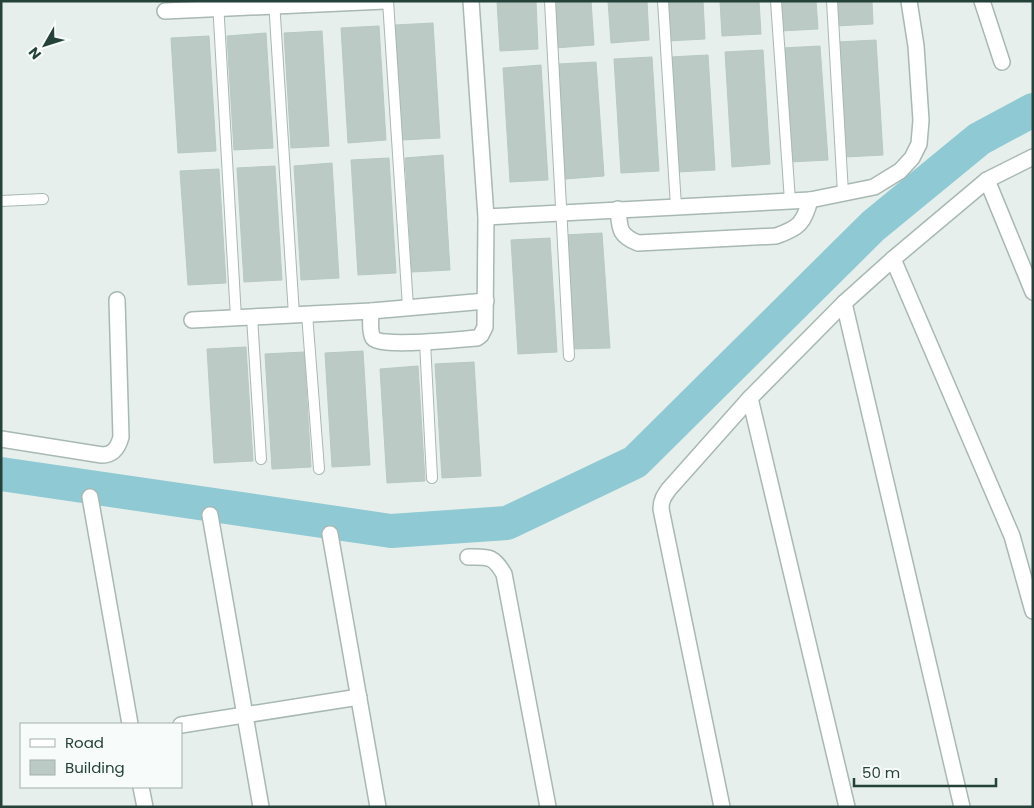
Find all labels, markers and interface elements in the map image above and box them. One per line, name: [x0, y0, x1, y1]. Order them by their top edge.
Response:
north arrow: [20, 20, 70, 70]
text: N: [24, 43, 46, 64]
legend: [20, 723, 182, 788]
text: Road: [65, 732, 104, 753]
scale bar: [854, 756, 996, 788]
text: Building: [65, 757, 125, 778]
text: 50 m: [862, 762, 900, 783]

